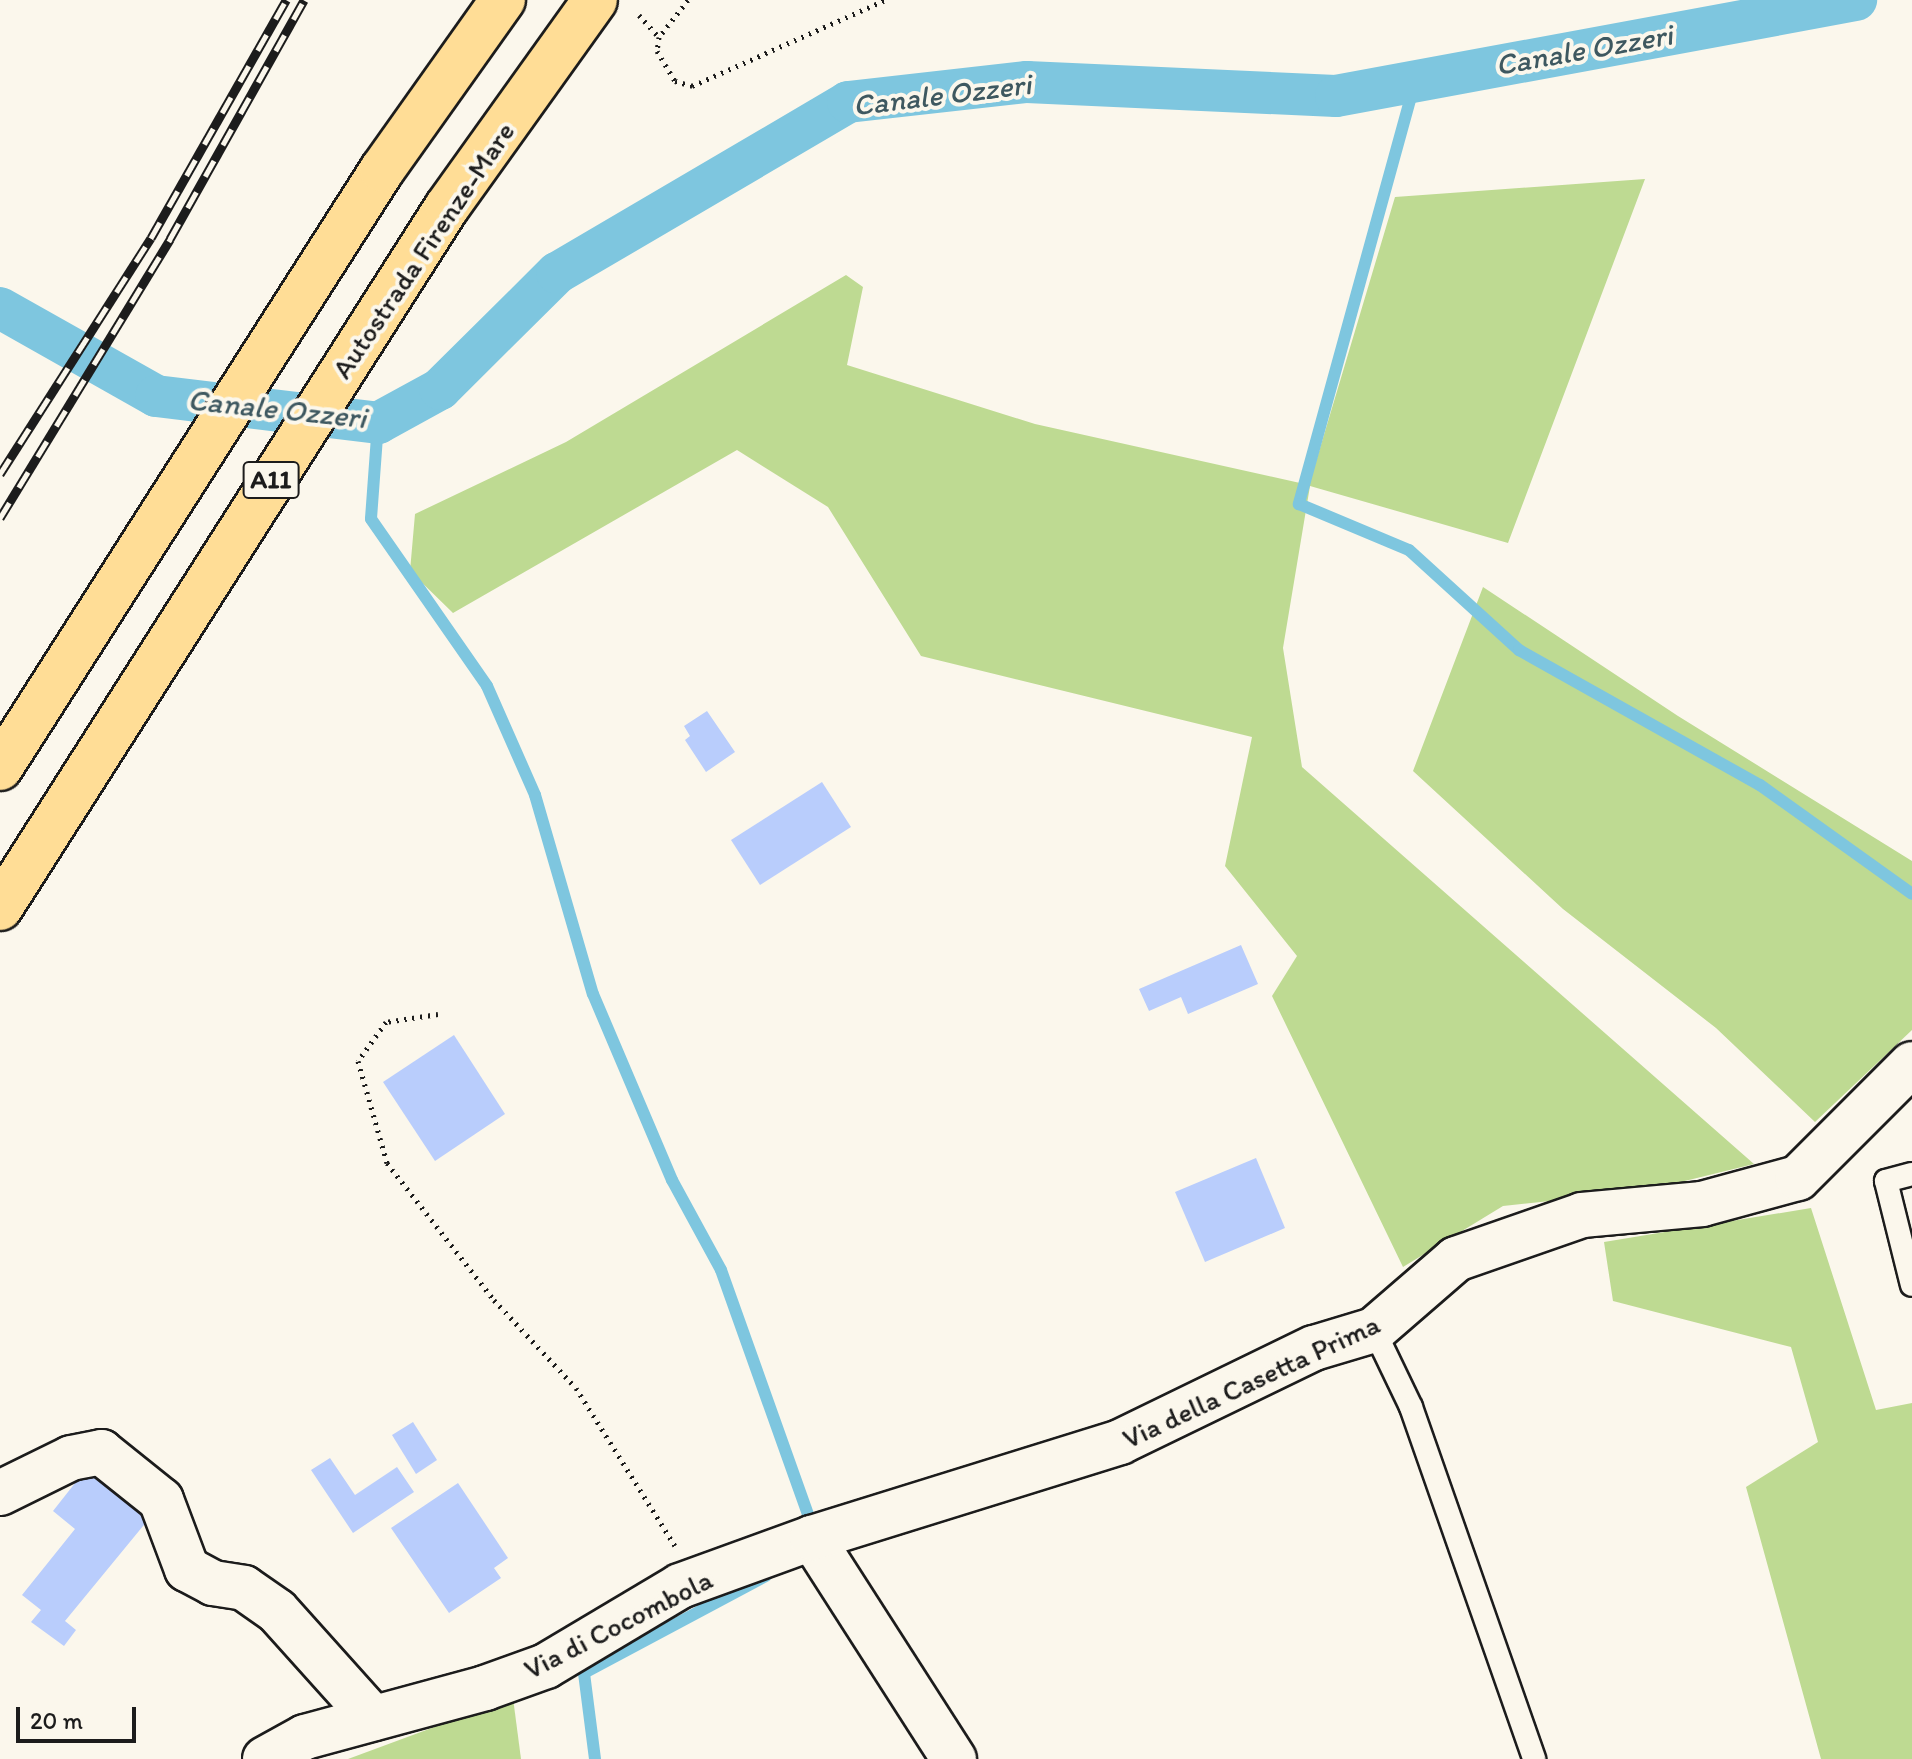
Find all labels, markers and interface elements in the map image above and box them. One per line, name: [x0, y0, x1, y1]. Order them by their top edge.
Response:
water label: Canale Ozzeri: [1492, 17, 1676, 83]
water label: Canale Ozzeri: [851, 66, 1033, 124]
street label: Autostrada Firenze-Mare: [325, 115, 521, 385]
water label: Canale Ozzeri: [186, 382, 368, 436]
road number: A11: [241, 458, 301, 502]
street label: Via della Casetta Prima: [1118, 1307, 1384, 1455]
street label: Via di Cocombola: [518, 1562, 718, 1686]
scale bar: [20, 1691, 140, 1741]
text: 20 m: [30, 1706, 83, 1735]

